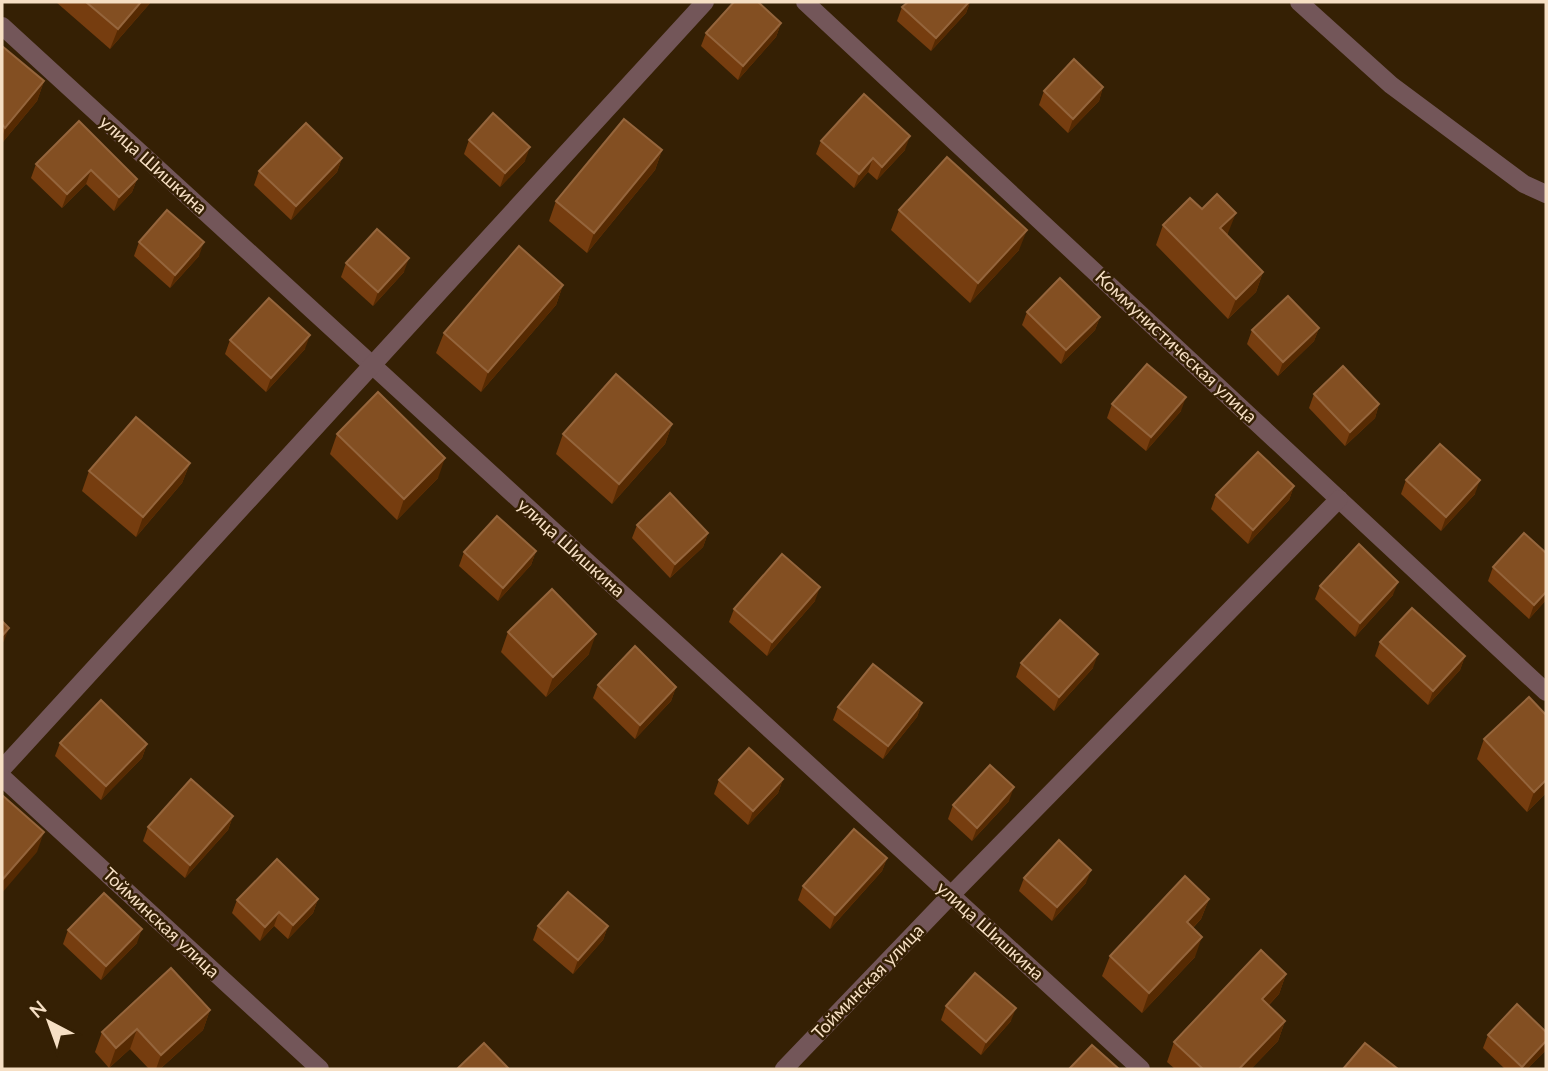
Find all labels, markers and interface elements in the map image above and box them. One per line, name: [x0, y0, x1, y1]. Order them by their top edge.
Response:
street label: улица Шишкина: [95, 110, 212, 218]
street label: Коммунистическая улица: [1091, 266, 1262, 427]
street label: улица Шишкина: [513, 493, 630, 601]
street label: Тойминская улица: [99, 862, 225, 982]
street label: улица Шишкина: [932, 876, 1049, 984]
street label: Тойминская улица: [807, 919, 928, 1044]
north arrow: [14, 987, 84, 1057]
text: N: [24, 995, 51, 1022]

